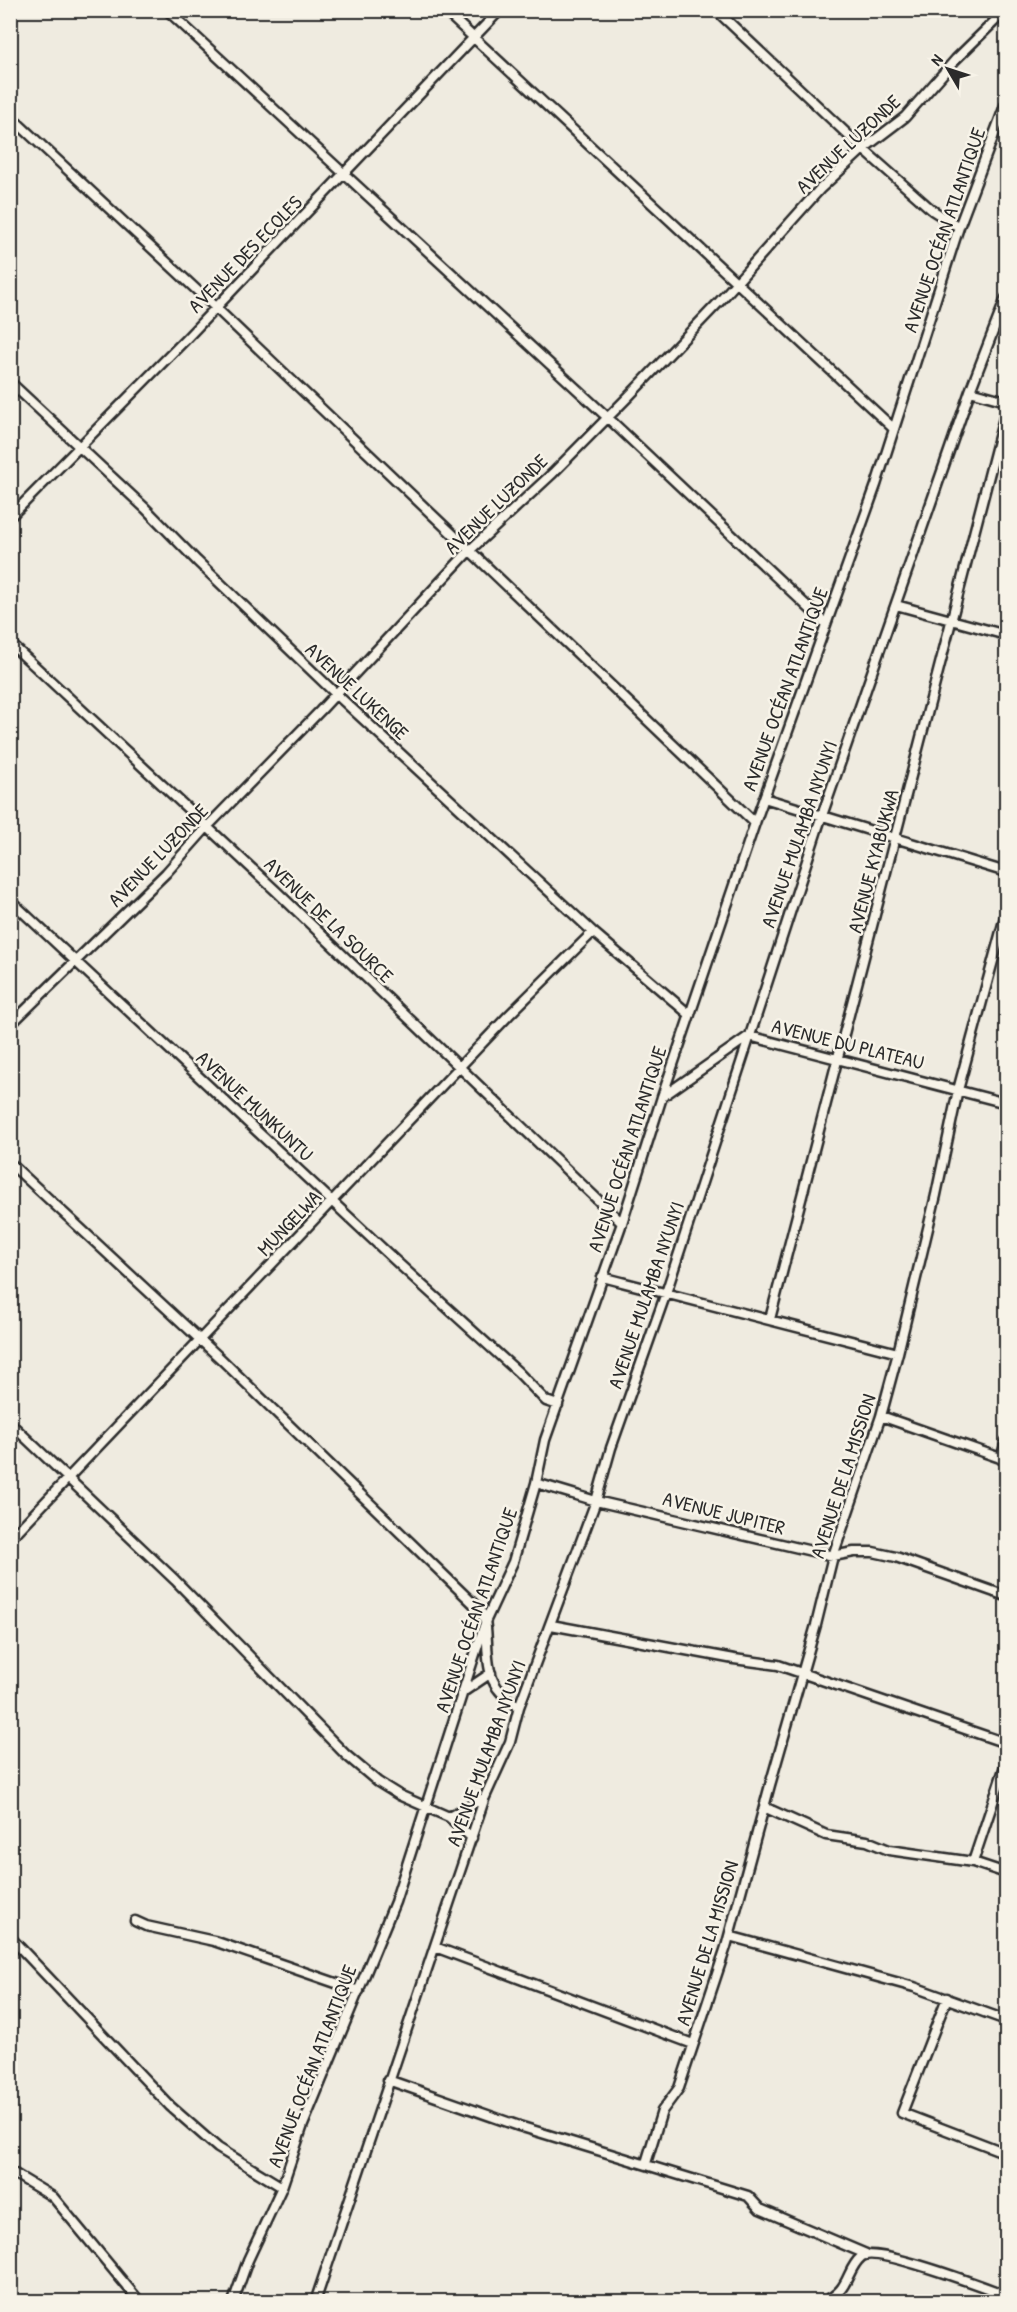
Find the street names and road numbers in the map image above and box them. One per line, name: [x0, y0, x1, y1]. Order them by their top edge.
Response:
street label: AVENUE LUZONDE: [790, 88, 906, 199]
street label: AVENUE OCÉAN ATLANTIQUE: [896, 124, 991, 336]
street label: AVENUE DES ECOLES: [182, 189, 308, 318]
street label: AVENUE LUZONDE: [438, 447, 553, 560]
street label: AVENUE OCÉAN ATLANTIQUE: [735, 583, 834, 794]
street label: AVENUE LUKENGE: [300, 636, 415, 746]
street label: AVENUE MULAMBA NYUNYI: [754, 737, 843, 931]
street label: AVENUE KYABUKWA: [840, 786, 905, 936]
street label: AVENUE LUZONDE: [102, 797, 214, 912]
street label: AVENUE DE LA SOURCE: [259, 851, 400, 988]
street label: AVENUE DU PLATEAU: [769, 1012, 927, 1075]
street label: AVENUE OCÉAN ATLANTIQUE: [580, 1042, 673, 1255]
street label: AVENUE MUNKUNTU: [191, 1044, 320, 1167]
street label: MUNGELWA: [251, 1184, 327, 1261]
street label: AVENUE MULAMBA NYUNYI: [601, 1198, 690, 1392]
street label: AVENUE DE LA MISSION: [803, 1390, 882, 1561]
street label: AVENUE JUPITER: [660, 1484, 788, 1541]
street label: AVENUE OCÉAN ATLANTIQUE: [428, 1504, 523, 1716]
street label: AVENUE MULAMBA NYUNYI: [439, 1656, 532, 1850]
street label: AVENUE DE LA MISSION: [669, 1857, 744, 2029]
street label: AVENUE OCÉAN ATLANTIQUE: [260, 1961, 363, 2171]

